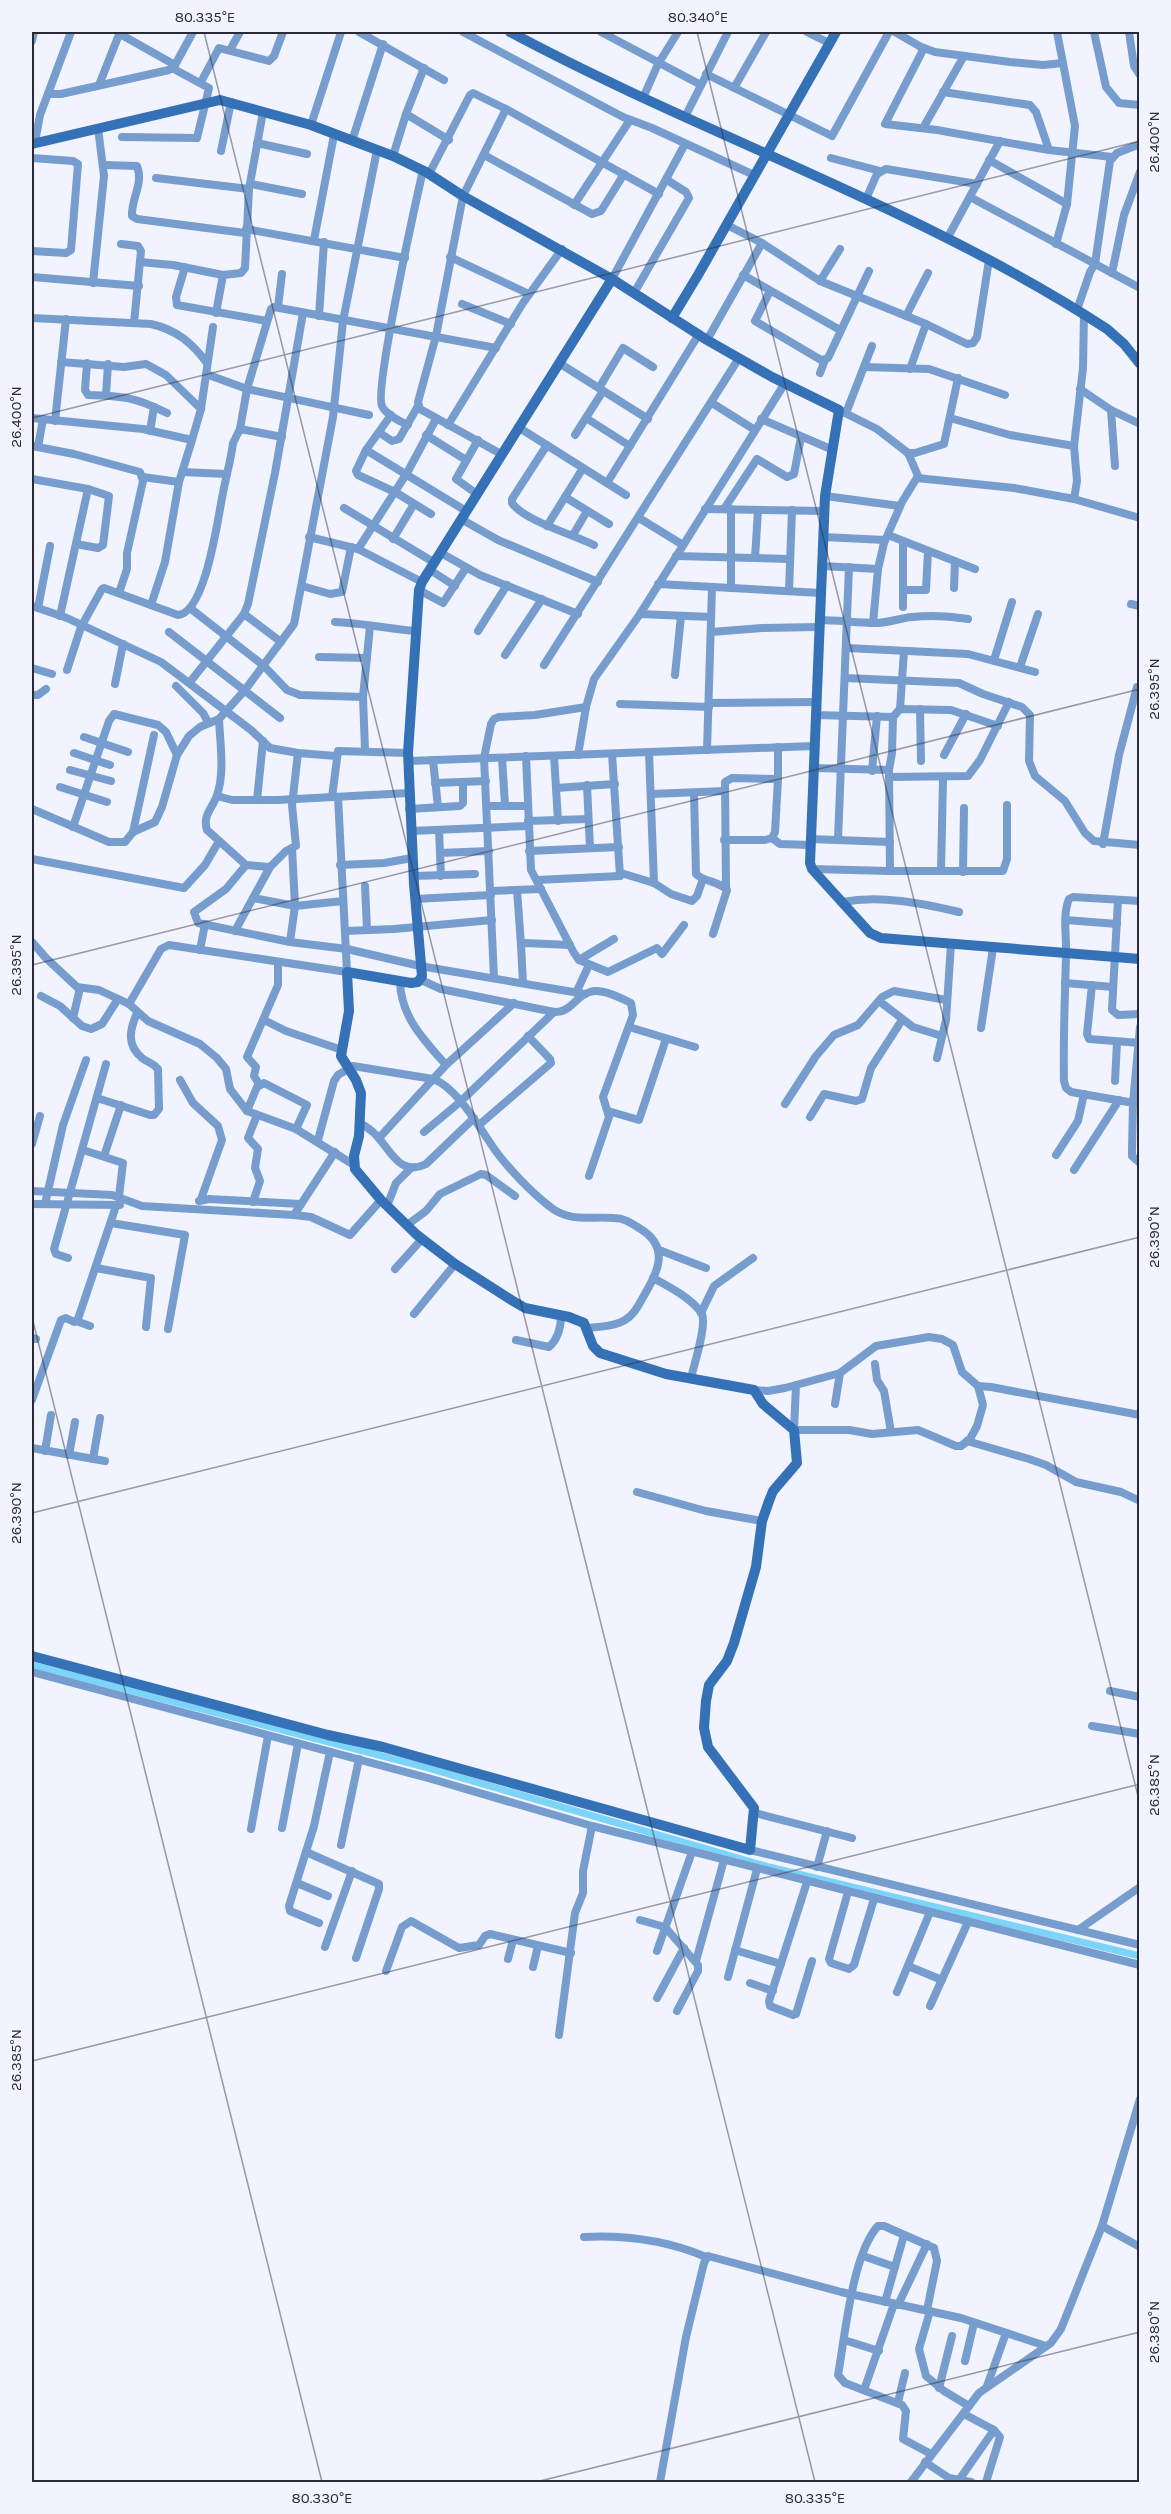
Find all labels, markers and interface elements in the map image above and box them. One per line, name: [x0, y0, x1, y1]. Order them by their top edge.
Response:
text: 80.335°E: [175, 8, 235, 26]
text: 80.340°E: [668, 8, 728, 26]
text: 26.400°N: [1145, 111, 1163, 173]
text: 26.400°N: [7, 386, 25, 448]
text: 26.395°N: [1145, 658, 1163, 720]
text: 26.395°N: [7, 934, 25, 996]
text: 26.390°N: [1145, 1206, 1163, 1268]
text: 26.390°N: [7, 1482, 25, 1544]
text: 26.385°N: [1145, 1754, 1163, 1816]
text: 26.385°N: [7, 2029, 25, 2091]
text: 26.380°N: [1145, 2301, 1163, 2363]
text: 80.330°E: [292, 2489, 352, 2507]
text: 80.335°E: [785, 2489, 845, 2507]

